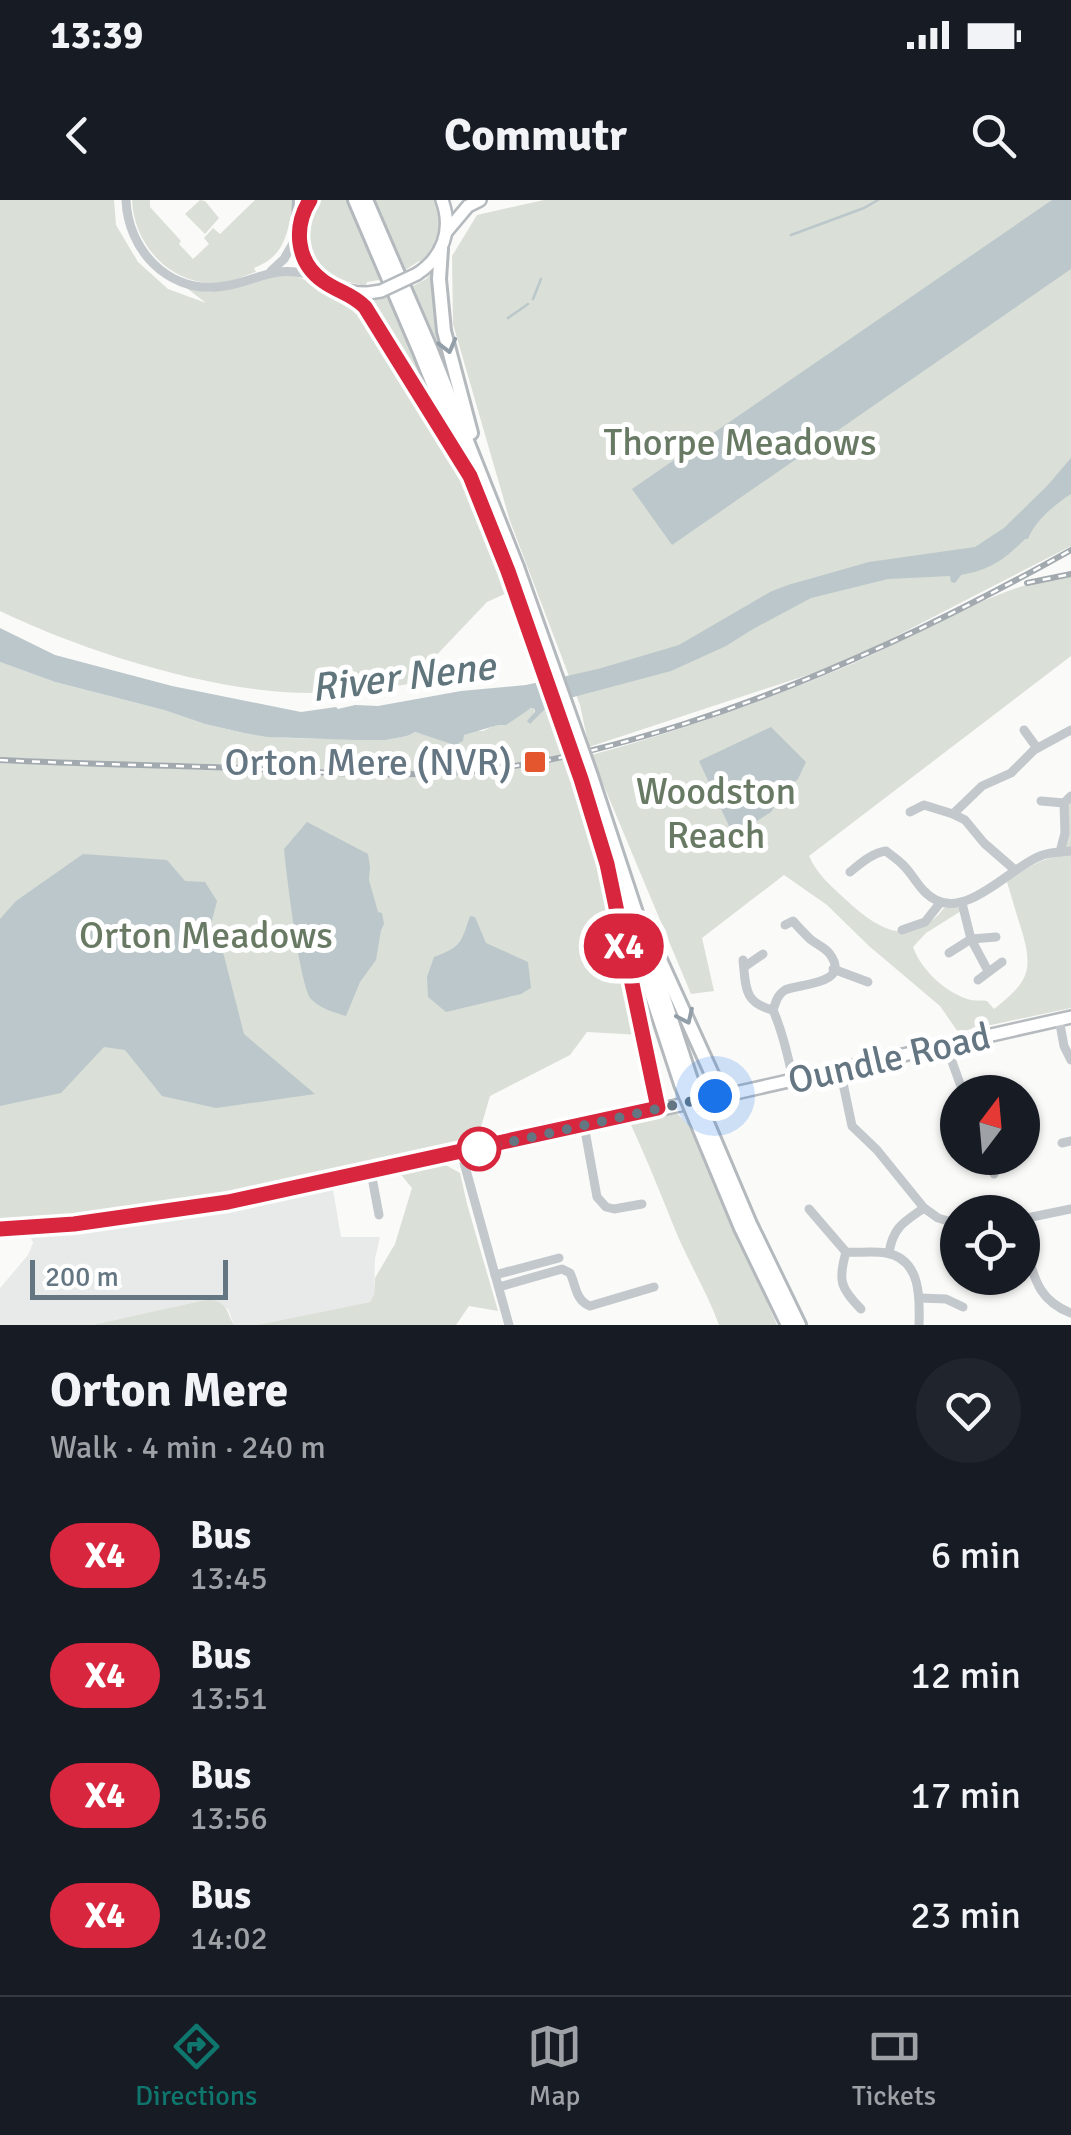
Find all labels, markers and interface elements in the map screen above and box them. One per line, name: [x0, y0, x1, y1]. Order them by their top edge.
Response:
text: 13:39: [50, 12, 143, 59]
icon: back: [50, 108, 105, 163]
text: Commutr: [444, 108, 627, 163]
icon: search: [966, 108, 1021, 163]
one-way arrow: [436, 337, 457, 354]
park label: Thorpe Meadows: [603, 419, 877, 466]
water label: River Nene: [308, 641, 500, 713]
place label: Orton Mere (NVR): [224, 739, 512, 786]
marker: Orton Mere (NVR): [522, 749, 548, 775]
park label: Woodston Reach: [636, 768, 796, 859]
park label: Orton Meadows: [79, 912, 333, 959]
line badge: X4: [579, 914, 669, 978]
text: X4: [604, 925, 644, 968]
one-way arrow: [674, 1007, 694, 1025]
street label: Oundle Road: [783, 1012, 995, 1105]
your location: [690, 1071, 740, 1121]
north arrow: [940, 1075, 1040, 1175]
map controls: [940, 1075, 1040, 1295]
unlabelled marker: [458, 1128, 500, 1170]
button: locate: [940, 1195, 1040, 1295]
scale bar: [30, 1255, 228, 1300]
text: 200 m: [45, 1260, 119, 1294]
button: heart: [916, 1358, 1021, 1463]
text: Orton Mere: [50, 1361, 288, 1420]
text: Walk · 4 min · 240 m: [50, 1428, 326, 1467]
text: Bus: [190, 1512, 251, 1559]
text: 6 min: [931, 1532, 1021, 1579]
text: X4: [85, 1534, 125, 1577]
text: 13:45: [190, 1559, 268, 1598]
text: Bus: [190, 1632, 251, 1679]
text: 12 min: [910, 1652, 1021, 1699]
text: X4: [85, 1654, 125, 1697]
text: 13:51: [190, 1679, 268, 1718]
text: Bus: [190, 1752, 251, 1799]
text: 17 min: [910, 1772, 1021, 1819]
text: X4: [85, 1774, 125, 1817]
text: 13:56: [190, 1799, 268, 1838]
text: Bus: [190, 1872, 251, 1919]
text: 23 min: [910, 1892, 1021, 1939]
text: X4: [85, 1894, 125, 1937]
text: 14:02: [190, 1919, 268, 1958]
tab: Directions: [135, 2019, 257, 2113]
tab: Map: [527, 2019, 582, 2113]
tab: Tickets: [852, 2019, 936, 2113]

